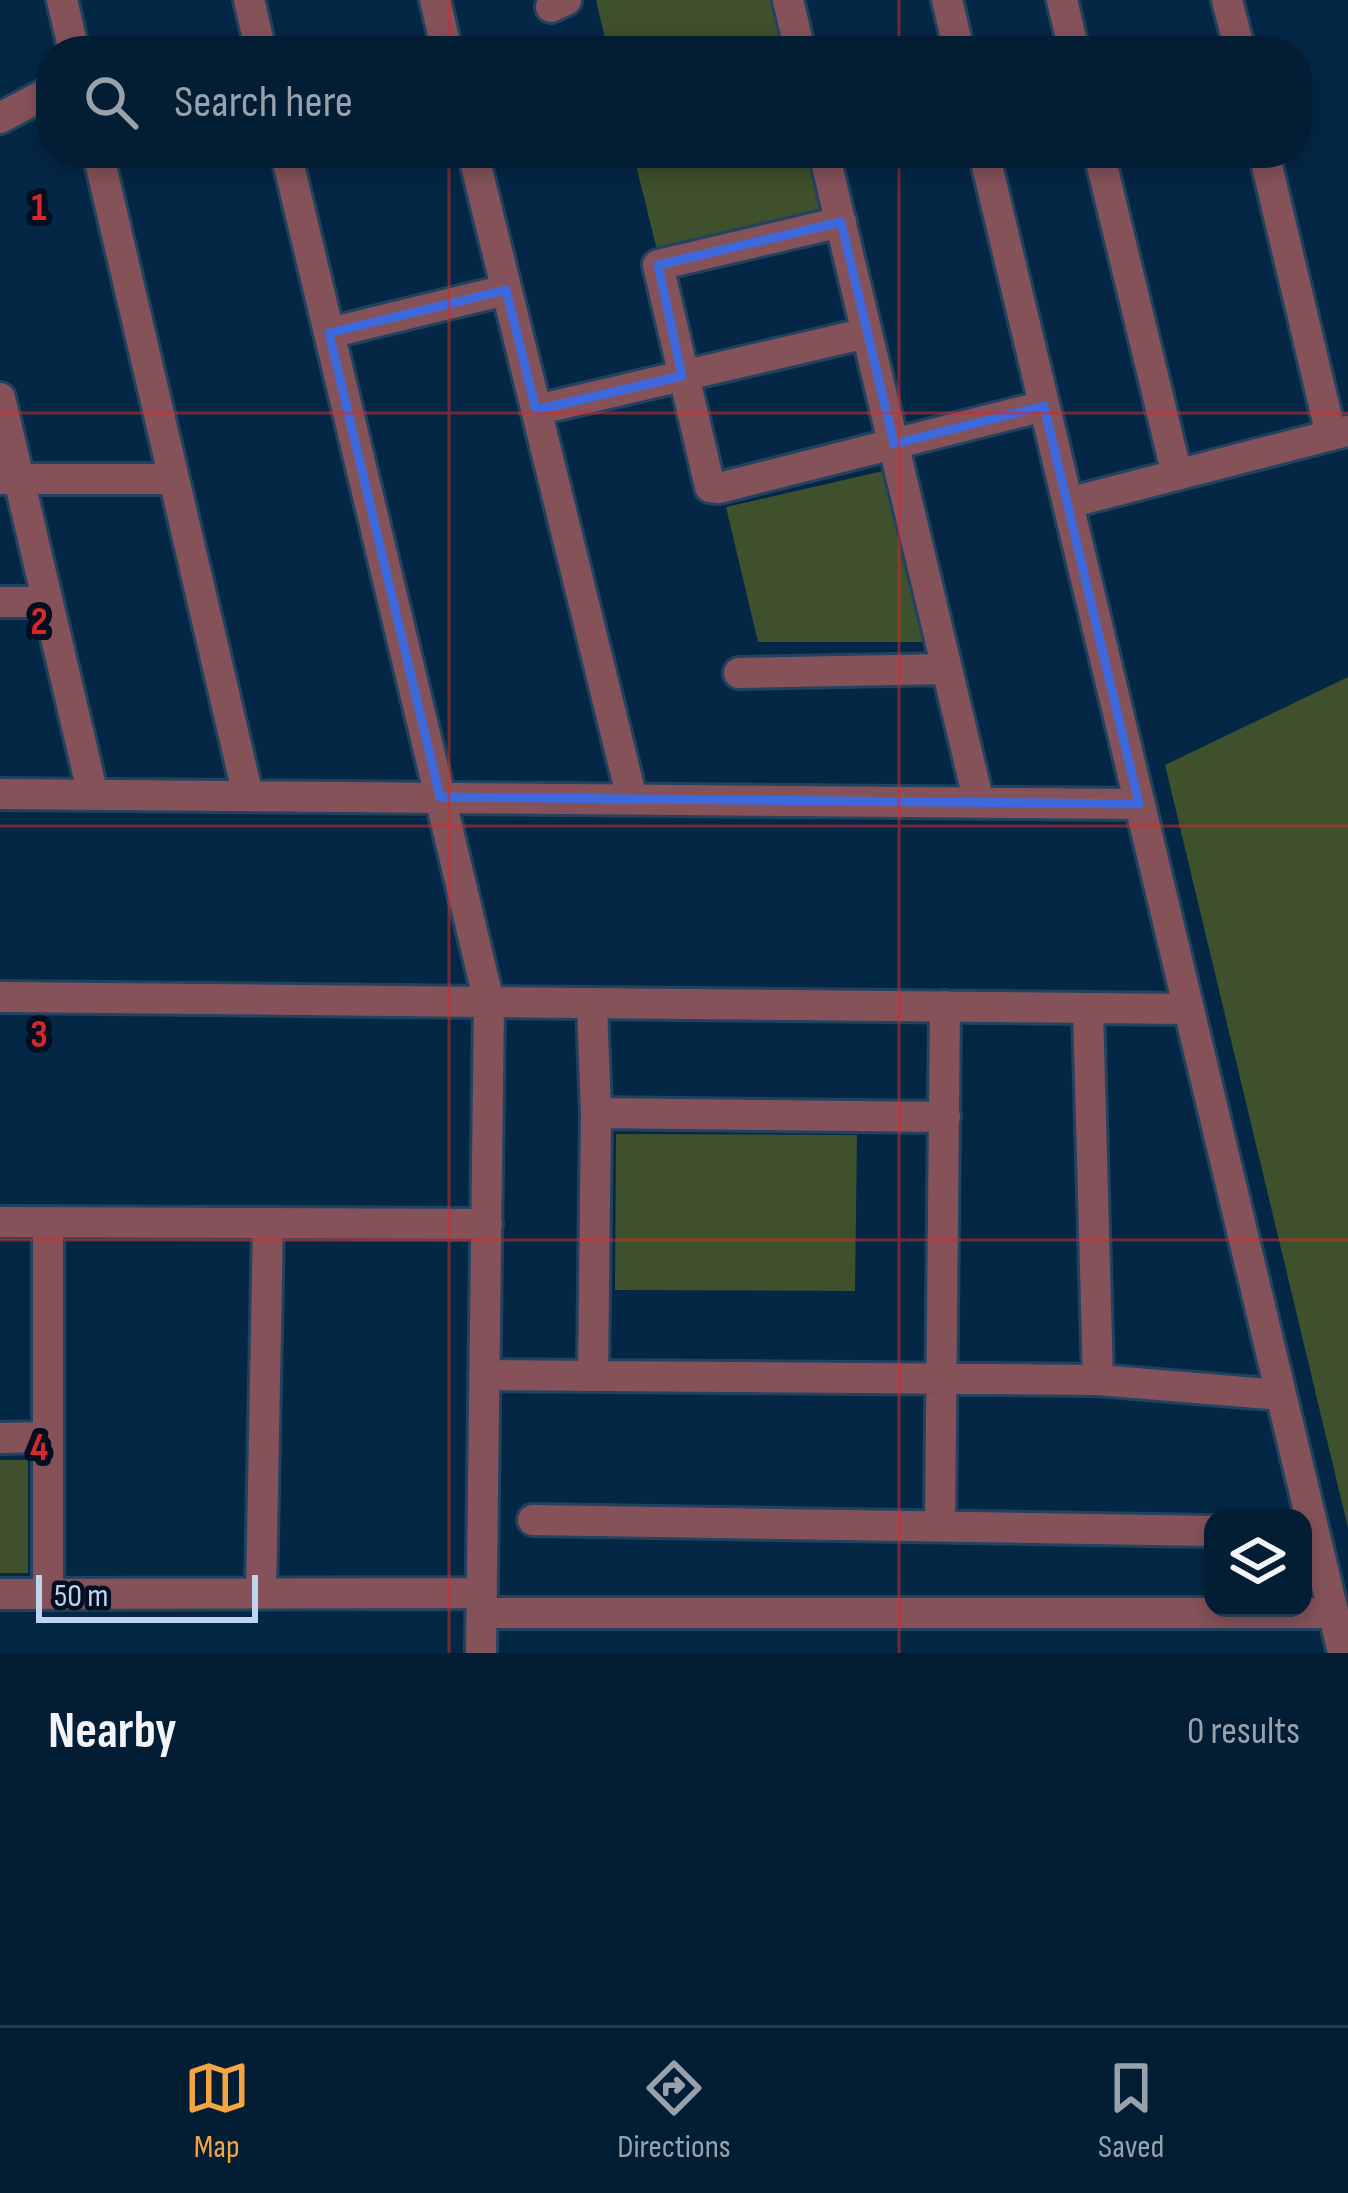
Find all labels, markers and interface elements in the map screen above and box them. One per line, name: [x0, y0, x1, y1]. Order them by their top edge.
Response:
search box: [36, 36, 1312, 168]
icon: search: [78, 69, 144, 135]
text: Search here: [174, 75, 353, 130]
text: 1: [31, 185, 47, 232]
text: 2: [30, 599, 48, 646]
text: 3: [30, 1012, 48, 1059]
text: 4: [30, 1425, 48, 1472]
map controls: [1204, 1509, 1312, 1617]
button: layers: [1204, 1509, 1312, 1617]
scale bar: [36, 1569, 258, 1622]
text: 50 m: [54, 1576, 108, 1616]
text: Nearby: [48, 1701, 177, 1762]
text: 0 results: [1187, 1708, 1300, 1755]
tab: Map: [184, 2055, 250, 2167]
tab: Directions: [617, 2055, 731, 2167]
tab: Saved: [1098, 2055, 1164, 2167]

